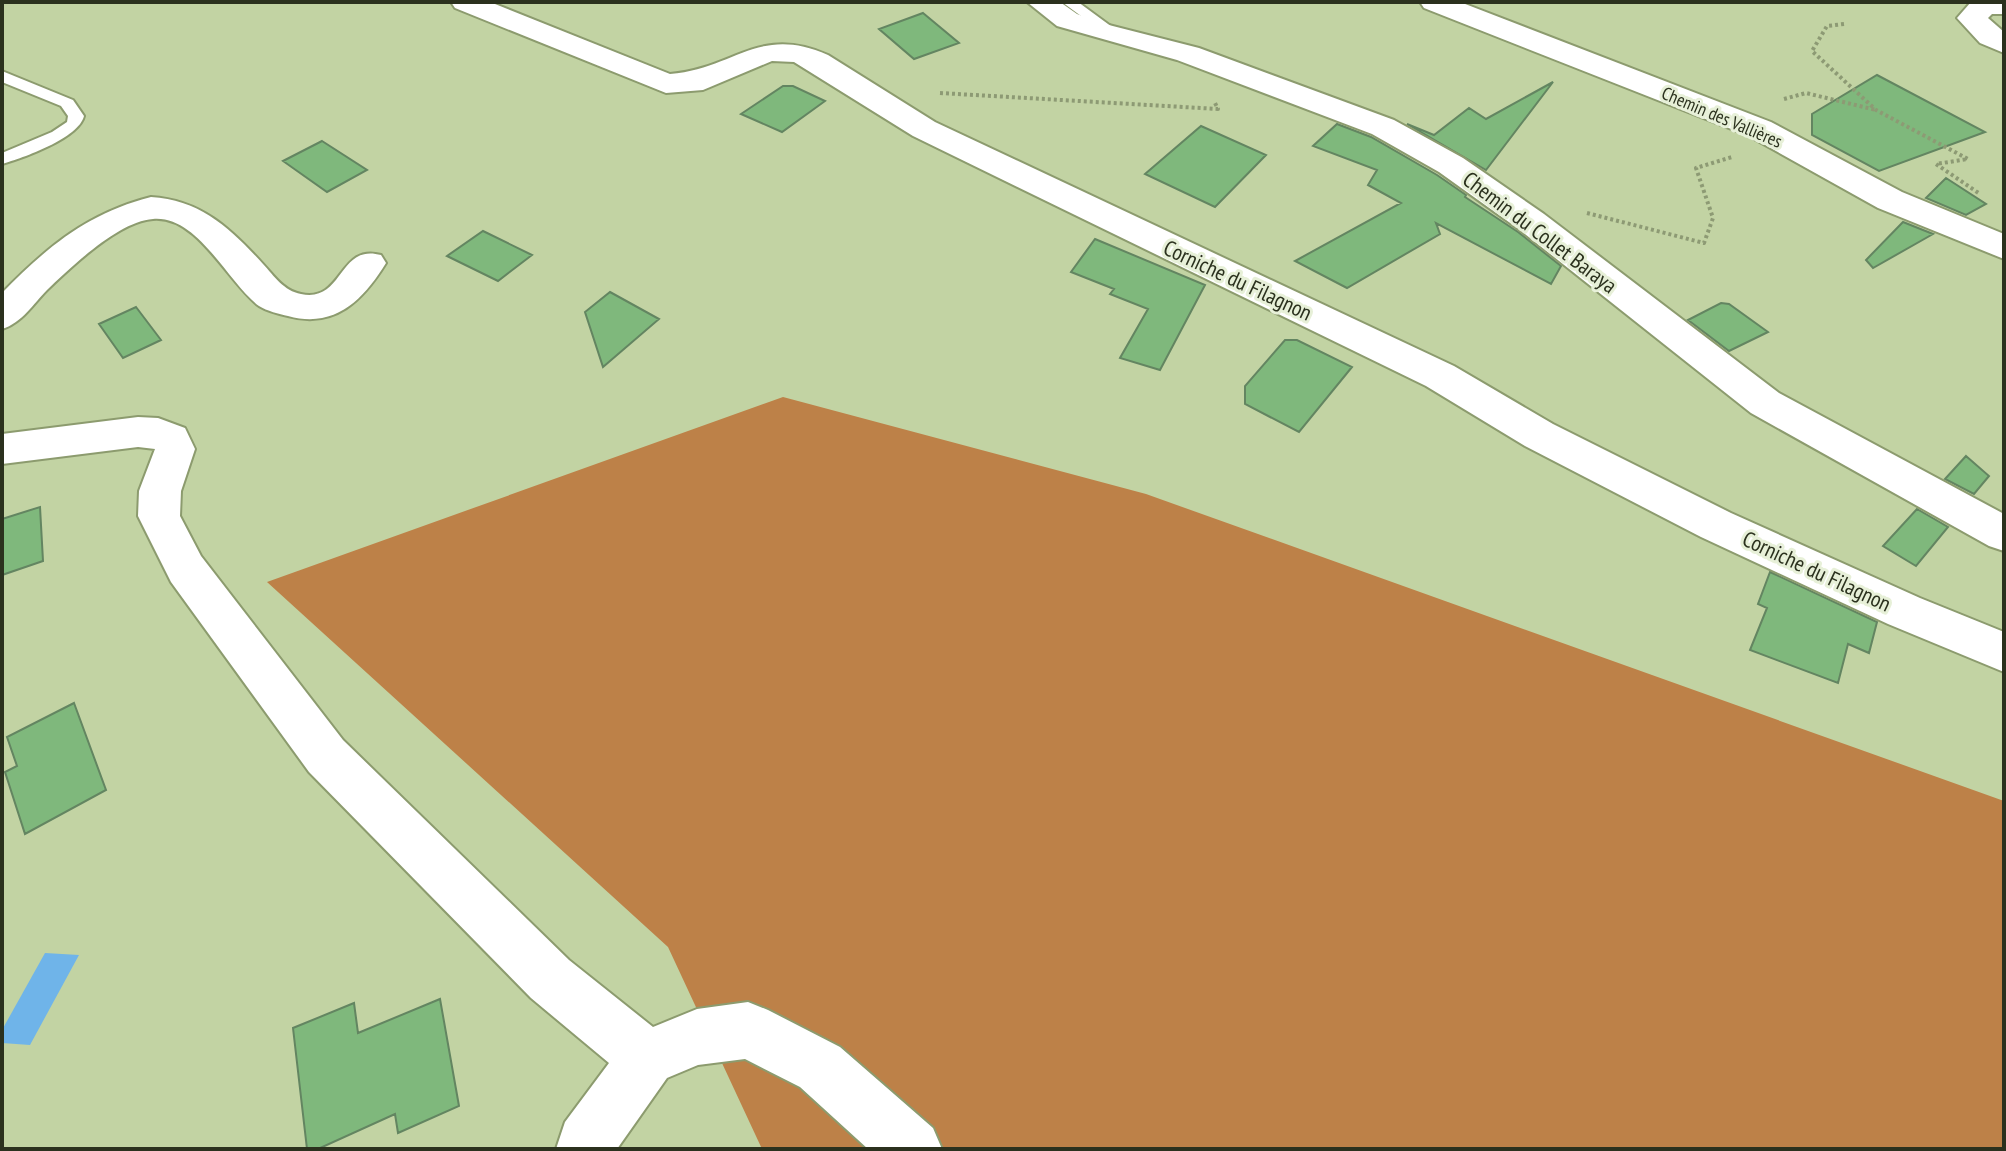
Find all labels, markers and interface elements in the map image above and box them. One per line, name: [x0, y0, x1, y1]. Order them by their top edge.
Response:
street label: Chemin des Vallières: [1658, 81, 1786, 153]
street label: Chemin du Collet Baraya: [1457, 165, 1623, 299]
street label: Corniche du Filagnon: [1159, 233, 1317, 327]
street label: Corniche du Filagnon: [1738, 524, 1896, 618]

